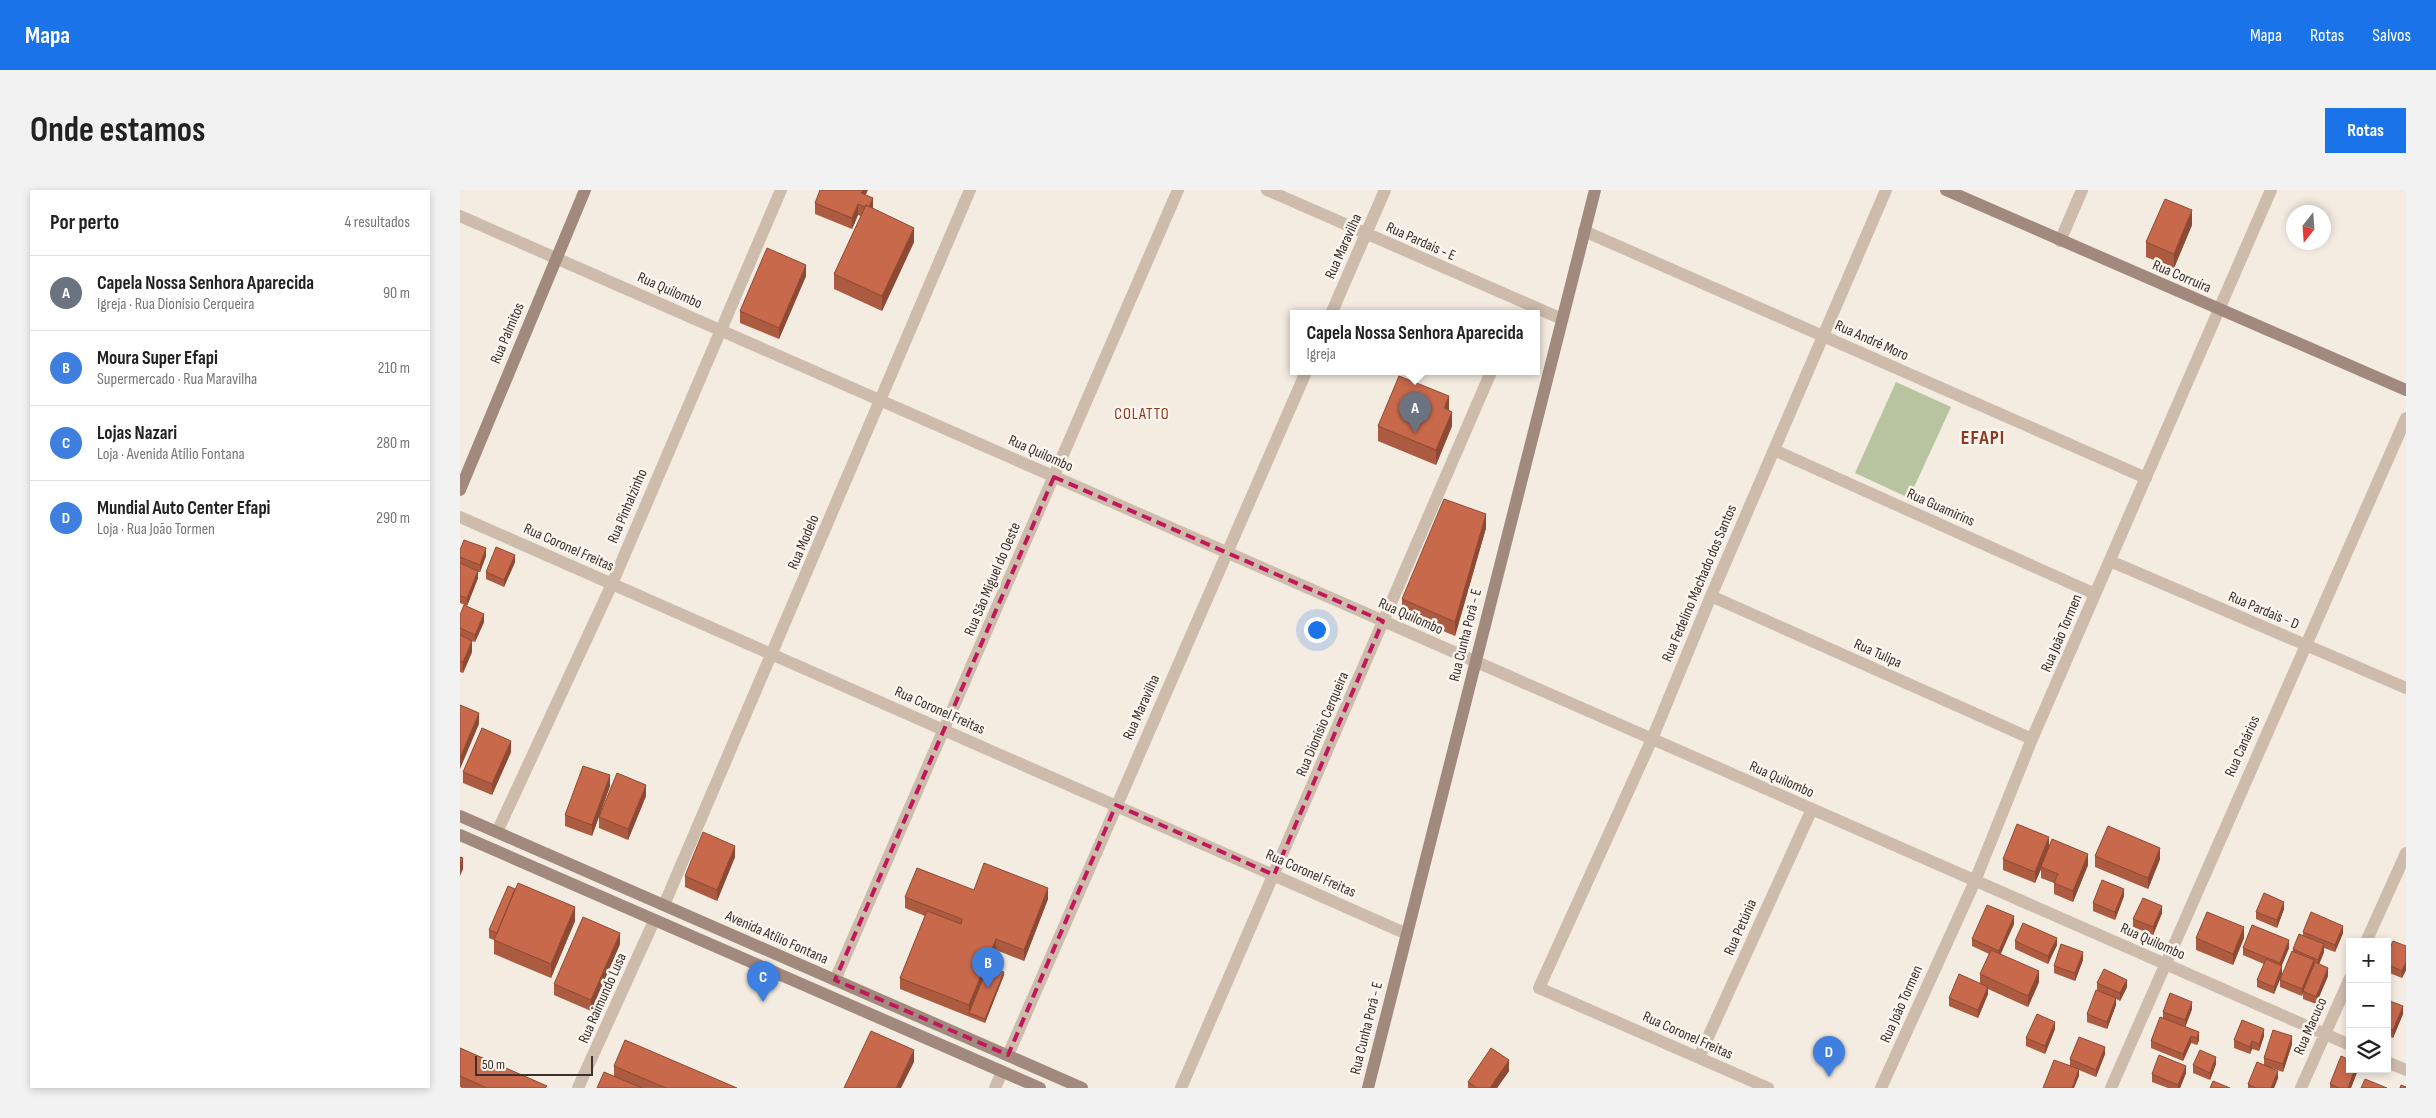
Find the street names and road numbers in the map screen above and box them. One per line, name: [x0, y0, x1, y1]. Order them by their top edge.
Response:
street label: Rua Maravilha: [1321, 210, 1366, 282]
street label: Rua Pardais - E: [1383, 218, 1458, 265]
street label: Rua Corruíra: [2149, 256, 2214, 297]
street label: Rua Quilombo: [634, 268, 705, 313]
street label: Rua Palmitos: [486, 300, 529, 367]
street label: Rua André Moro: [1832, 316, 1912, 365]
street label: Rua Quilombo: [1005, 431, 1076, 476]
street label: Rua Pinhalzinho: [603, 466, 652, 546]
street label: Rua Guamirins: [1904, 484, 1978, 531]
street label: Rua Fedelino Machado dos Santos: [1658, 502, 1741, 665]
street label: Rua Modelo: [783, 512, 823, 573]
street label: Rua Coronel Freitas: [521, 519, 617, 576]
street label: Rua São Miguel do Oeste: [960, 520, 1025, 639]
street label: Rua Cunha Porã - E: [1445, 587, 1486, 683]
street label: Rua Pardais - D: [2225, 587, 2302, 634]
street label: Rua João Tormen: [2037, 591, 2086, 675]
street label: Rua Quilombo: [1375, 594, 1446, 639]
street label: Rua Tulipa: [1851, 635, 1905, 672]
street label: Rua Dionísio Cerqueira: [1292, 669, 1353, 780]
street label: Rua Maravilha: [1119, 671, 1164, 743]
street label: Rua Coronel Freitas: [892, 682, 988, 739]
street label: Rua Canários: [2221, 713, 2264, 780]
street label: Rua Quilombo: [1746, 757, 1817, 802]
street label: Rua Coronel Freitas: [1263, 845, 1359, 902]
street label: Rua Petúnia: [1720, 896, 1761, 958]
street label: Avenida Atílio Fontana: [721, 906, 831, 969]
street label: Rua Quilombo: [2117, 919, 2188, 964]
street label: Rua Raimundo Lusa: [574, 950, 631, 1046]
street label: Rua João Tormen: [1876, 963, 1927, 1046]
street label: Rua Cunha Porã - E: [1346, 980, 1387, 1076]
street label: Rua Macuco: [2289, 995, 2331, 1058]
street label: Rua Coronel Freitas: [1640, 1007, 1736, 1064]

